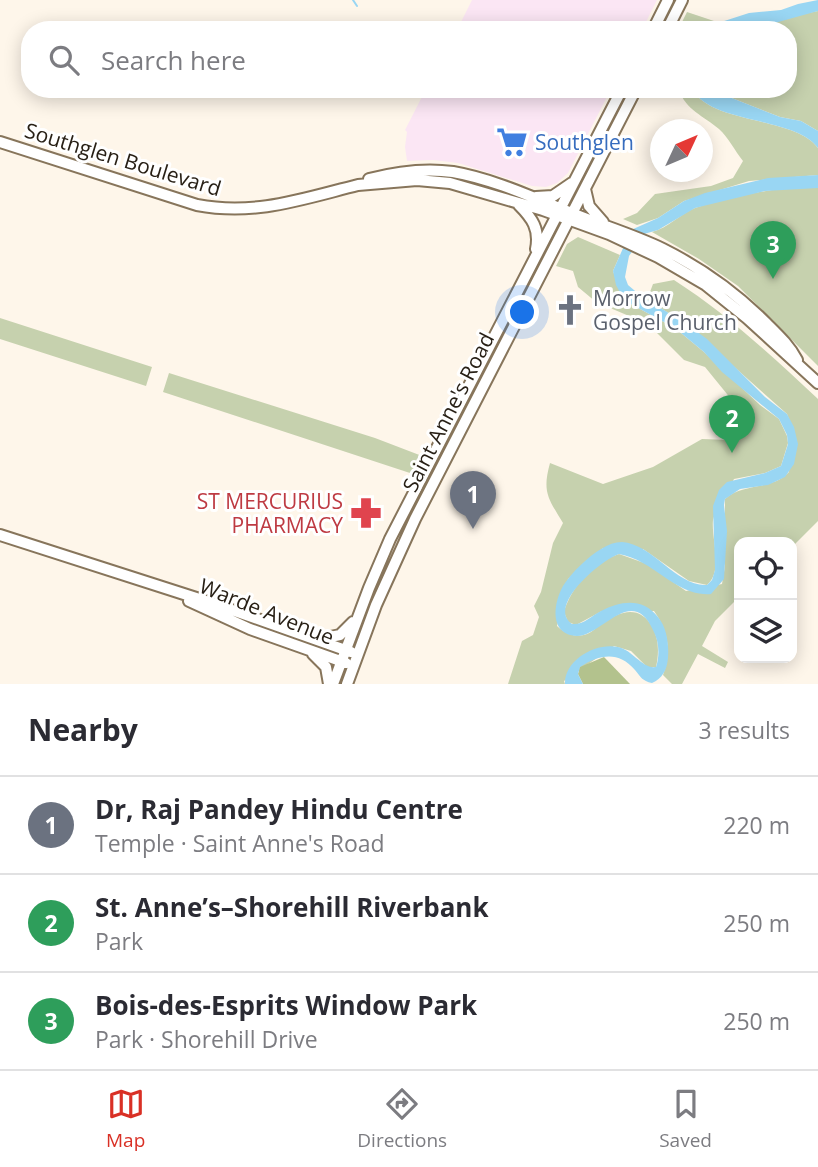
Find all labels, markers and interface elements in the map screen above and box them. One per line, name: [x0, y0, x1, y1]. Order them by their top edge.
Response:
search box: [21, 21, 797, 98]
icon: search: [45, 41, 83, 79]
text: Search here: [101, 42, 246, 78]
street label: Southglen Boulevard: [21, 116, 225, 202]
north arrow: [650, 119, 713, 182]
supermarket icon: Southglen: [495, 125, 529, 159]
place label: Southglen: [535, 128, 634, 156]
pin: 3: [750, 221, 796, 279]
place label: Morrow Gospel Church: [593, 284, 737, 336]
church icon: Morrow Gospel Church: [553, 293, 587, 327]
your location: [505, 295, 539, 329]
street label: Saint Anne's Road: [396, 328, 500, 496]
pin: 2: [709, 395, 755, 453]
pin: 1: [450, 471, 496, 529]
place label: ST MERCURIUS PHARMACY: [197, 487, 343, 539]
pharmacy icon: ST MERCURIUS PHARMACY: [349, 496, 383, 530]
map controls: [734, 537, 797, 663]
button: locate: [734, 537, 797, 600]
street label: Warde Avenue: [196, 571, 338, 651]
button: layers: [734, 600, 797, 663]
text: Nearby: [28, 709, 138, 750]
text: 3 results: [699, 714, 790, 746]
text: Dr, Raj Pandey Hindu Centre: [95, 791, 463, 827]
text: 1: [44, 809, 58, 841]
text: 220 m: [723, 809, 790, 841]
text: Temple · Saint Anne's Road: [95, 827, 385, 859]
text: St. Anne’s–Shorehill Riverbank: [95, 889, 489, 925]
text: 2: [44, 907, 58, 939]
text: 250 m: [723, 907, 790, 939]
text: Park: [95, 925, 143, 957]
text: Bois-des-Esprits Window Park: [95, 987, 477, 1023]
text: 3: [44, 1005, 58, 1037]
text: 250 m: [723, 1005, 790, 1037]
text: Park · Shorehill Drive: [95, 1023, 318, 1055]
tab: Map: [106, 1085, 145, 1153]
tab: Directions: [357, 1085, 447, 1153]
tab: Saved: [659, 1085, 712, 1153]

